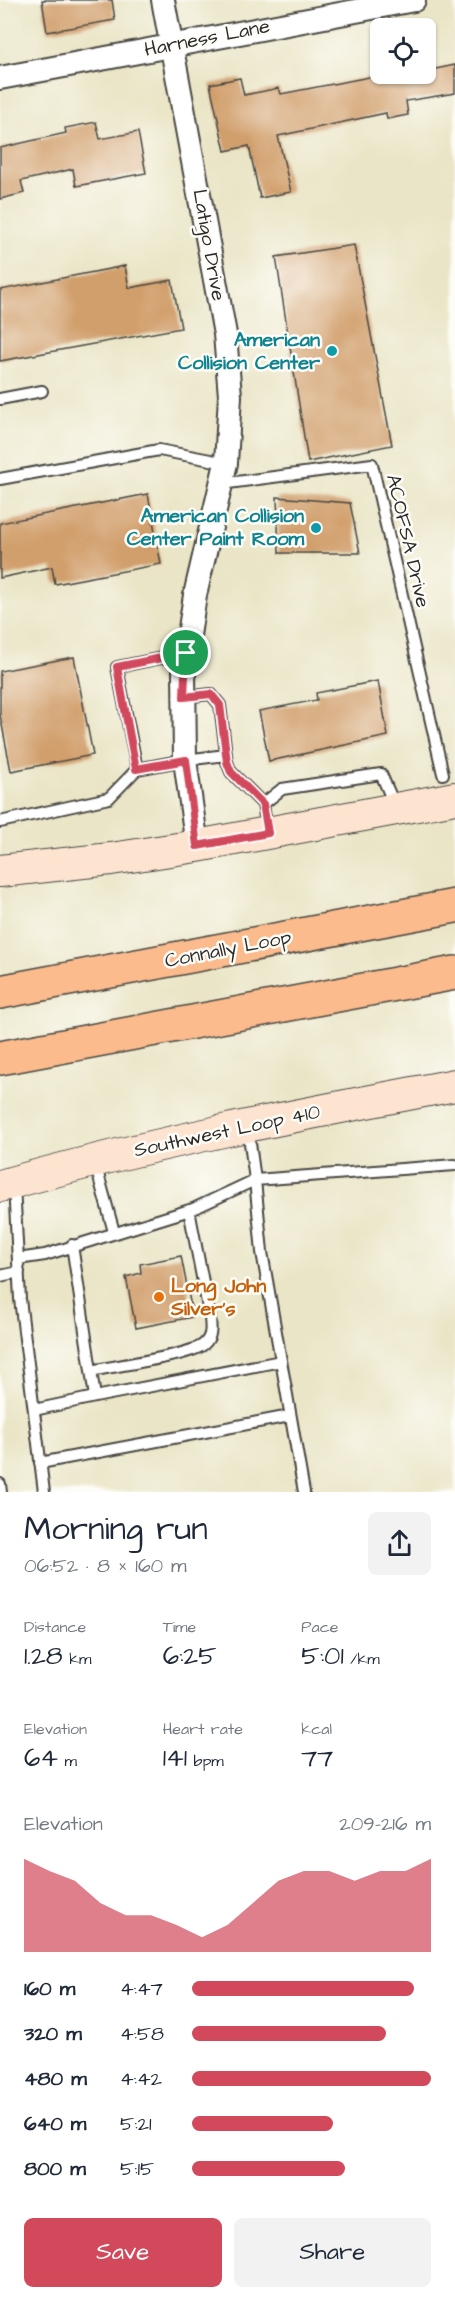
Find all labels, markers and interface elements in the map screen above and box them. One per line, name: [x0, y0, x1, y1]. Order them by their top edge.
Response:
street label: Harness Lane: [142, 12, 272, 64]
map controls: [370, 18, 436, 84]
button: locate: [370, 18, 436, 84]
street label: Latigo Drive: [184, 187, 233, 303]
place label: American Collision Center: [178, 326, 321, 377]
marker: American Collision Center: [325, 344, 339, 358]
street label: ACOFSA Drive: [379, 472, 437, 611]
place label: American Collision Center Paint Room: [127, 502, 304, 553]
marker: American Collision Center Paint Room: [309, 521, 323, 535]
pin: [160, 627, 211, 678]
icon: arrive: [169, 636, 202, 669]
street label: Connally Loop: [162, 923, 294, 976]
street label: Southwest Loop 410: [131, 1098, 323, 1164]
place label: Long John Silver's: [170, 1272, 266, 1323]
marker: Long John Silver's: [152, 1290, 166, 1304]
text: Morning run: [24, 1506, 208, 1552]
button: share: [368, 1512, 431, 1575]
text: 06:52 · 8 × 160 m: [24, 1552, 187, 1580]
text: Distance: [24, 1616, 86, 1638]
text: Time: [163, 1616, 196, 1638]
text: Pace: [301, 1616, 338, 1638]
text: 1.28: [24, 1638, 63, 1674]
text: 6:25: [163, 1638, 217, 1674]
text: 5:01: [301, 1638, 344, 1674]
text: km: [63, 1648, 91, 1670]
text: /km: [344, 1648, 380, 1670]
text: Elevation: [24, 1718, 87, 1740]
text: Heart rate: [163, 1718, 243, 1740]
text: kcal: [301, 1718, 332, 1740]
text: 64: [24, 1740, 58, 1776]
text: 141: [163, 1740, 187, 1776]
text: 77: [301, 1740, 333, 1776]
text: m: [58, 1750, 77, 1772]
text: bpm: [187, 1750, 224, 1772]
text: Elevation: [24, 1810, 103, 1838]
text: 209–216 m: [339, 1810, 431, 1838]
text: 160 m: [24, 1975, 75, 2003]
text: 4:47: [120, 1975, 163, 2003]
text: 320 m: [24, 2020, 82, 2048]
text: 4:58: [120, 2020, 164, 2048]
text: 480 m: [24, 2065, 87, 2093]
text: 4:42: [120, 2065, 162, 2093]
text: 640 m: [24, 2110, 86, 2138]
text: 5:21: [120, 2110, 152, 2138]
text: 800 m: [24, 2155, 86, 2183]
text: 5:15: [120, 2155, 154, 2183]
button: Save: [24, 2218, 222, 2287]
button: Share: [234, 2218, 431, 2287]

